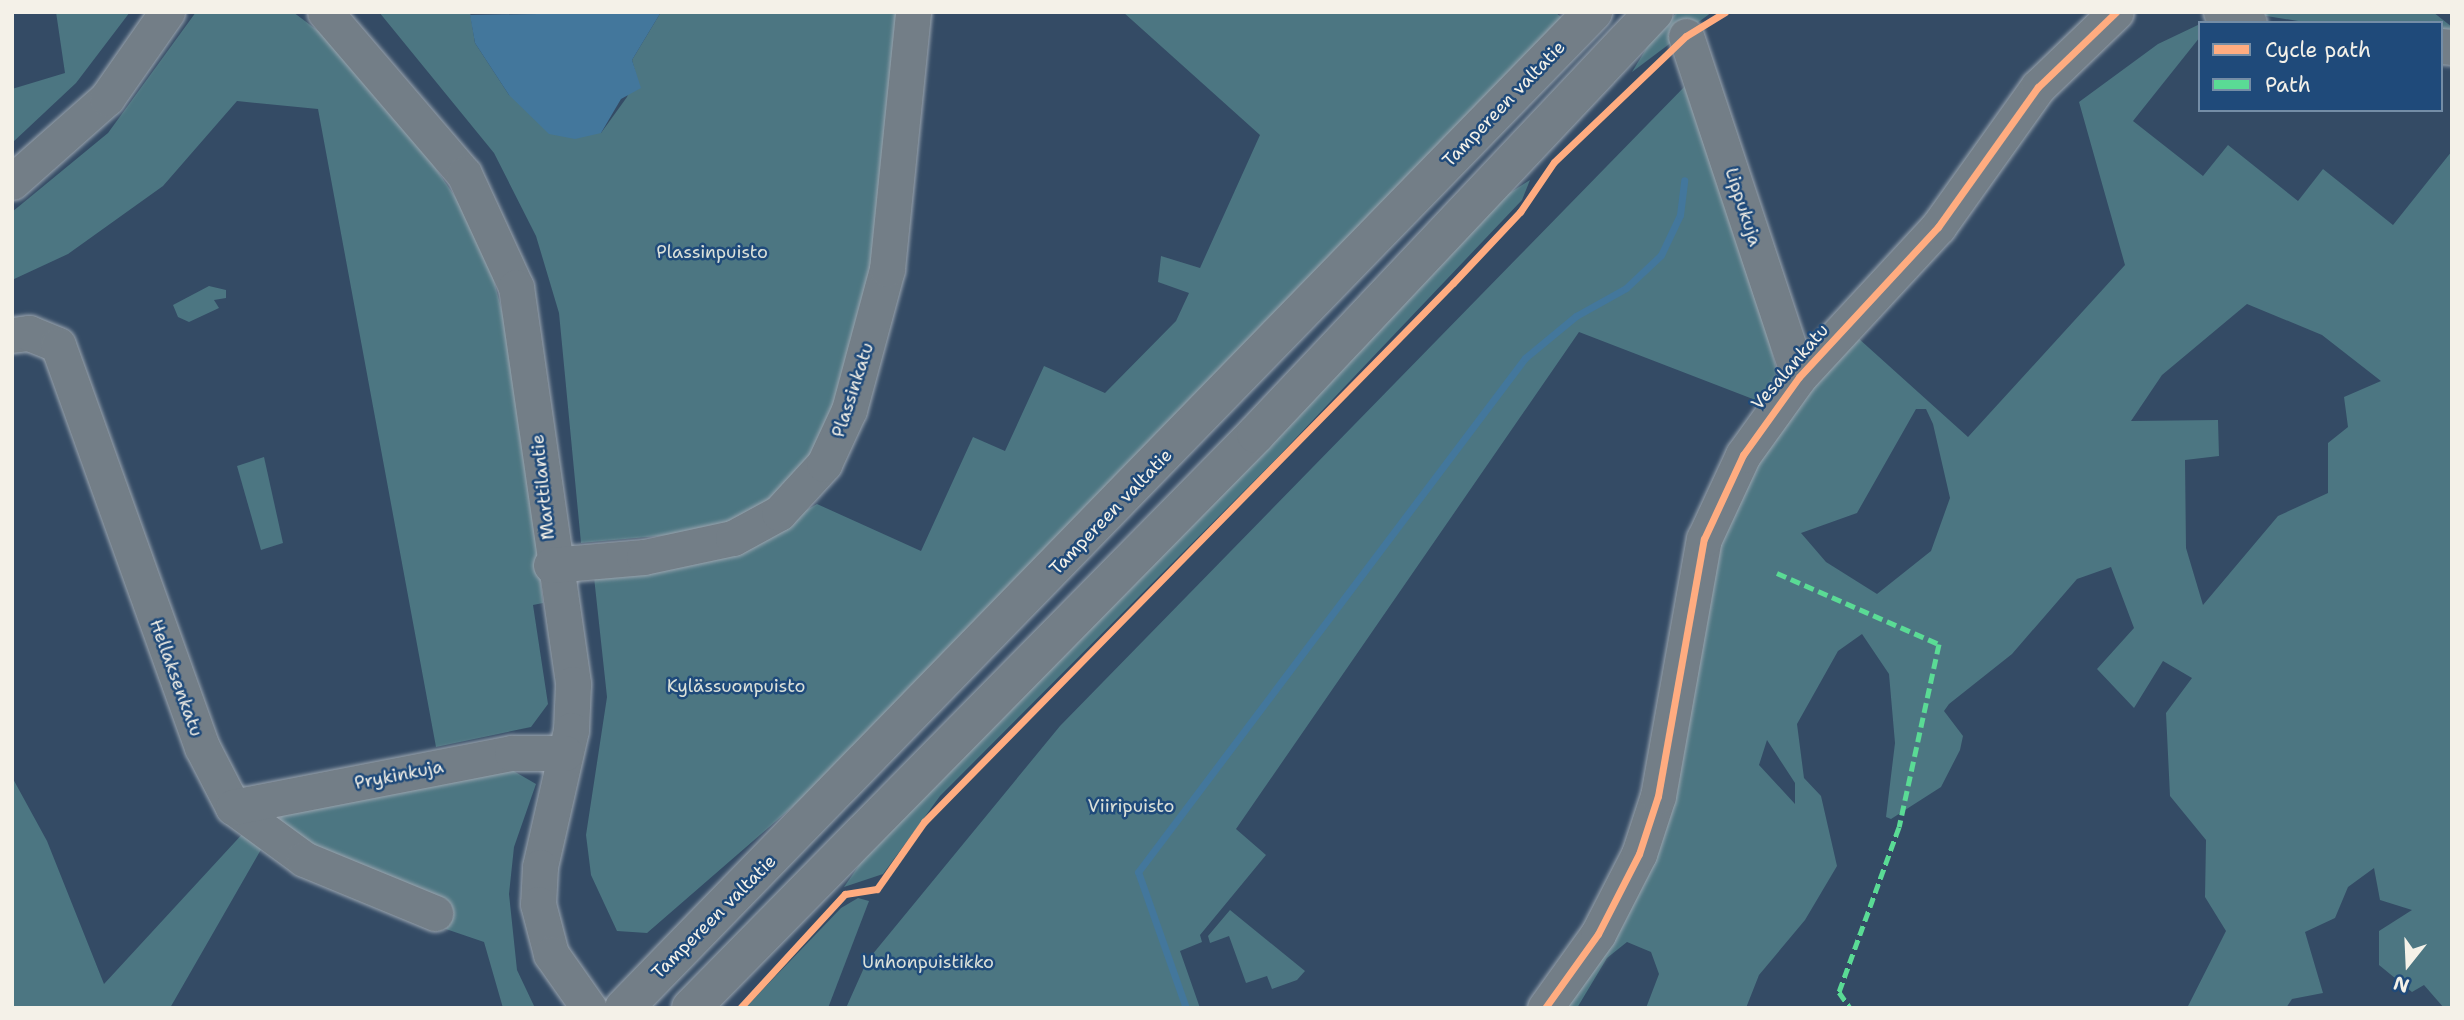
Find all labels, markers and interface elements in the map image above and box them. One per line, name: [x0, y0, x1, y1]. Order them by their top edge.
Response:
legend: [2198, 21, 2443, 112]
street label: Tampereen valtatie: [1438, 36, 1570, 172]
text: Cycle path: [2265, 36, 2371, 64]
text: Path: [2265, 71, 2311, 99]
street label: Lippukuja: [1720, 165, 1766, 249]
park label: Plassinpuisto: [656, 241, 768, 263]
street label: Vesalankatu: [1747, 320, 1833, 414]
street label: Plassinkatu: [828, 340, 878, 440]
street label: Marttilantie: [527, 433, 559, 541]
street label: Tampereen valtatie: [1045, 444, 1177, 580]
street label: Hellaksenkatu: [145, 616, 207, 740]
park label: Kylässuonpuisto: [667, 675, 805, 697]
street label: Prykinkuja: [353, 756, 445, 794]
park label: Viiripuisto: [1088, 795, 1174, 817]
street label: Tampereen valtatie: [647, 850, 781, 984]
north arrow: [2373, 929, 2443, 999]
park label: Unhonpuistikko: [862, 951, 994, 973]
text: N: [2390, 970, 2412, 999]

